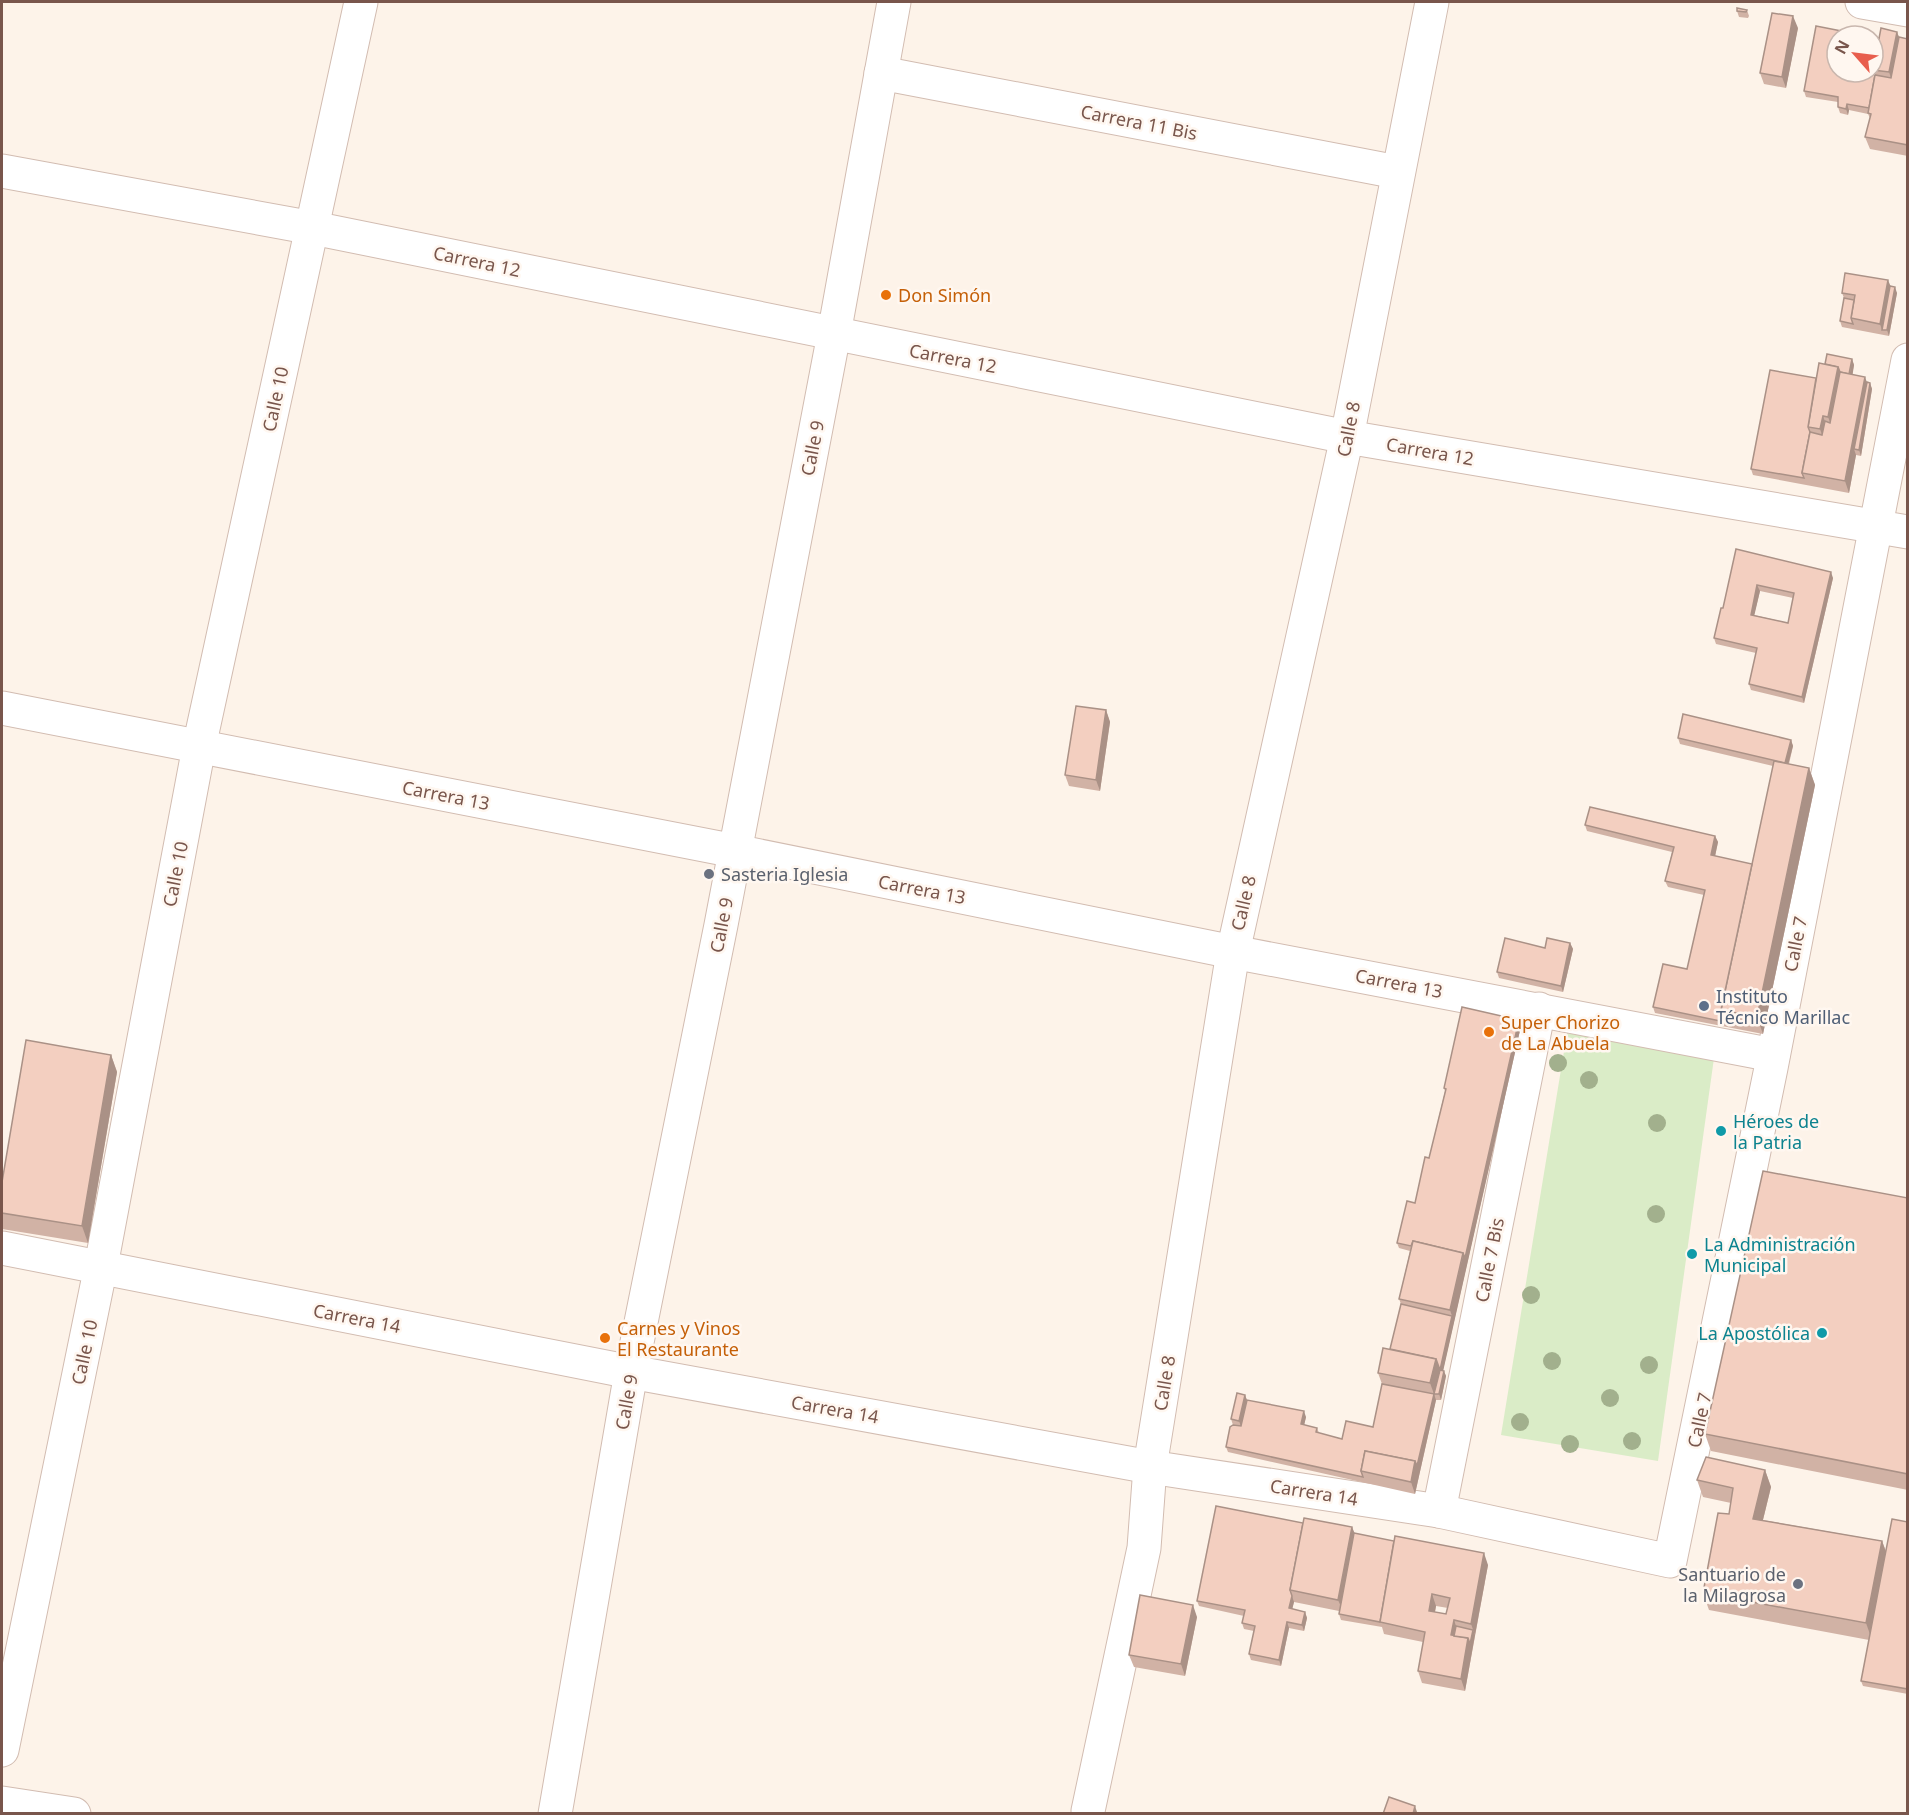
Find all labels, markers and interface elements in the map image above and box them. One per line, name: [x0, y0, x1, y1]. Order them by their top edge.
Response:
north arrow: [1825, 24, 1885, 84]
text: N: [1829, 36, 1855, 58]
street label: Carrera 11 Bis: [1079, 99, 1199, 145]
street label: Carrera 12: [431, 240, 523, 282]
place label: Don Simón: [898, 283, 991, 307]
marker: Don Simón: [879, 288, 893, 302]
street label: Carrera 12: [907, 338, 999, 378]
street label: Calle 10: [256, 364, 294, 434]
street label: Calle 8: [1331, 399, 1365, 459]
street label: Calle 9: [795, 418, 829, 478]
street label: Carrera 12: [1384, 431, 1476, 471]
street label: Carrera 13: [400, 775, 492, 815]
street label: Calle 10: [157, 839, 193, 909]
place label: Sasteria Iglesia: [721, 862, 848, 886]
marker: Sasteria Iglesia: [702, 867, 716, 881]
street label: Carrera 13: [876, 869, 968, 909]
street label: Calle 8: [1225, 873, 1261, 933]
street label: Calle 9: [704, 895, 738, 955]
street label: Calle 7: [1778, 914, 1812, 974]
street label: Carrera 13: [1353, 963, 1445, 1003]
place label: Instituto Técnico Marillac: [1716, 984, 1850, 1029]
marker: Instituto Técnico Marillac: [1697, 999, 1711, 1013]
place label: Super Chorizo de La Abuela: [1501, 1010, 1620, 1055]
marker: Super Chorizo de La Abuela: [1482, 1025, 1496, 1039]
place label: Héroes de la Patria: [1733, 1109, 1819, 1154]
marker: Héroes de la Patria: [1714, 1124, 1728, 1138]
street label: Calle 7 Bis: [1469, 1216, 1509, 1304]
place label: La Administración Municipal: [1704, 1232, 1856, 1277]
marker: La Administración Municipal: [1685, 1247, 1699, 1261]
street label: Carrera 14: [311, 1298, 403, 1338]
place label: Carnes y Vinos El Restaurante: [617, 1316, 740, 1361]
street label: Calle 10: [65, 1317, 103, 1387]
place label: La Apostólica: [1698, 1321, 1810, 1345]
marker: La Apostólica: [1815, 1326, 1829, 1340]
marker: Carnes y Vinos El Restaurante: [598, 1331, 612, 1345]
street label: Calle 8: [1148, 1354, 1180, 1412]
street label: Calle 9: [609, 1372, 643, 1432]
street label: Carrera 14: [789, 1389, 881, 1429]
street label: Calle 7: [1681, 1390, 1717, 1450]
street label: Carrera 14: [1268, 1473, 1360, 1511]
place label: Santuario de la Milagrosa: [1678, 1562, 1786, 1607]
marker: Santuario de la Milagrosa: [1791, 1577, 1805, 1591]

